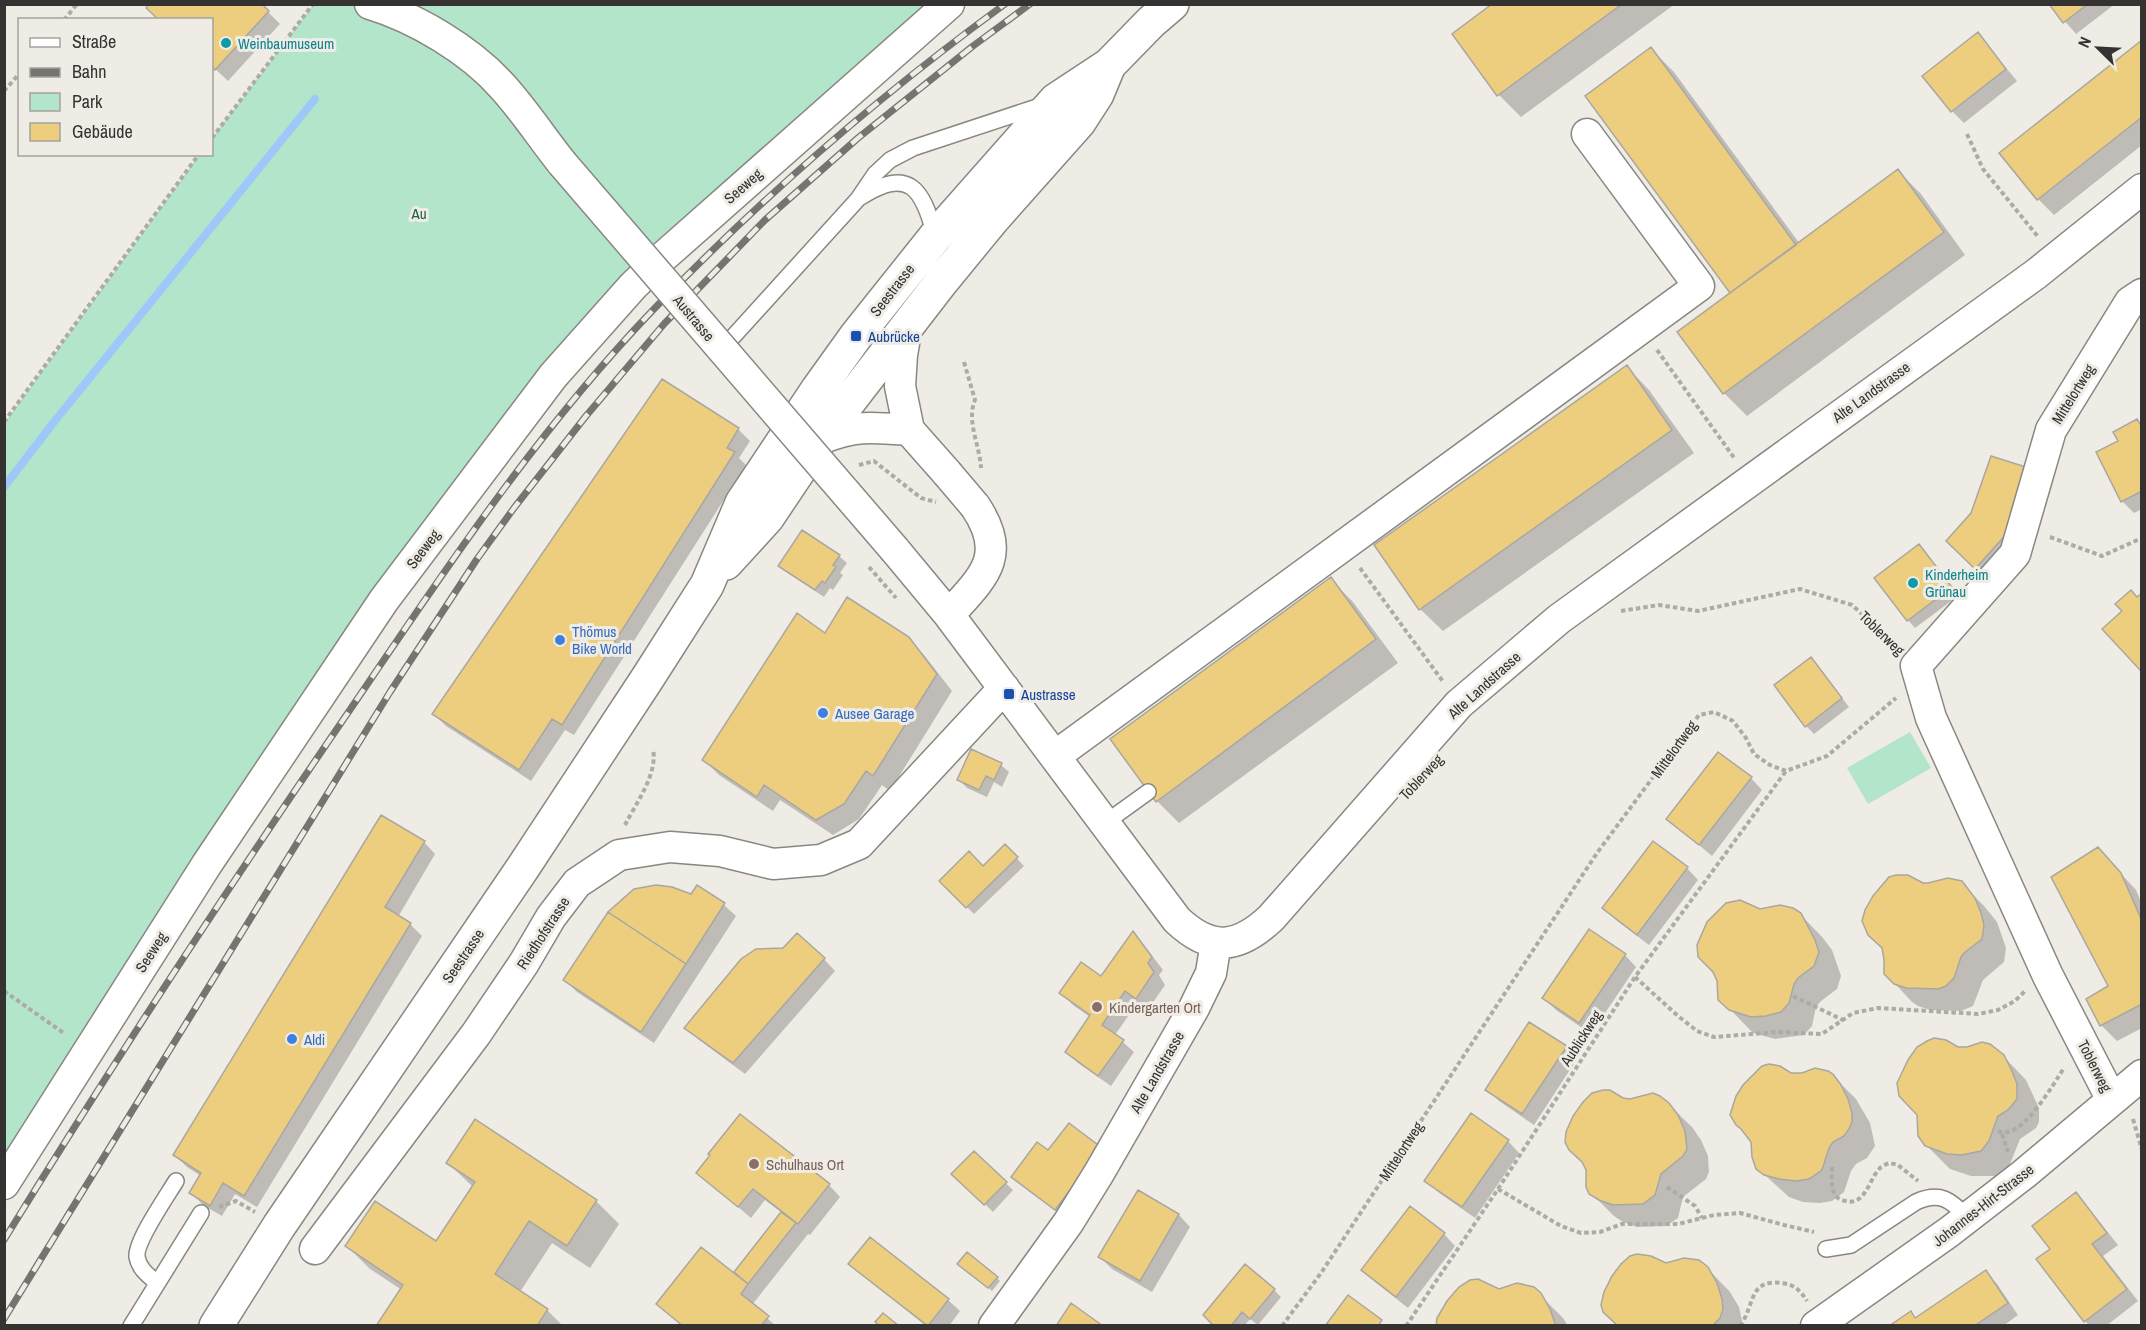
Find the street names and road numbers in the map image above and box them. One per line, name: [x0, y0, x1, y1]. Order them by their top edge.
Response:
street label: Seeweg: [719, 163, 767, 209]
street label: Seestrasse: [865, 259, 919, 321]
street label: Austrasse: [668, 290, 720, 346]
street label: Alte Landstrasse: [1827, 356, 1914, 428]
street label: Mittelortweg: [2046, 360, 2100, 428]
street label: Seeweg: [401, 525, 445, 573]
street label: Toblerweg: [1855, 606, 1910, 660]
street label: Alte Landstrasse: [1442, 646, 1525, 724]
street label: Mittelortweg: [1646, 716, 1702, 782]
street label: Toblerweg: [1394, 749, 1448, 805]
street label: Riedhofstrasse: [512, 892, 574, 973]
street label: Seestrasse: [437, 924, 489, 987]
street label: Seeweg: [130, 928, 172, 976]
street label: Aublickweg: [1555, 1006, 1607, 1071]
street label: Alte Landstrasse: [1125, 1027, 1189, 1118]
street label: Toblerweg: [2073, 1036, 2117, 1096]
street label: Mittelortweg: [1374, 1117, 1428, 1185]
street label: Johannes-Hirt-Strasse: [1928, 1159, 2038, 1251]

